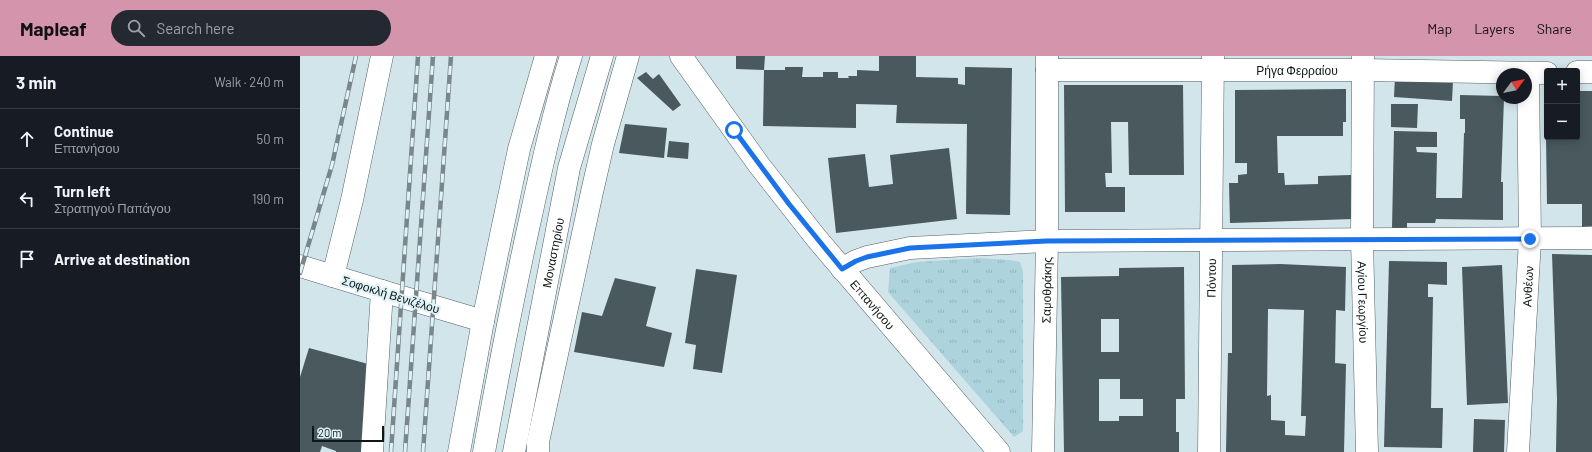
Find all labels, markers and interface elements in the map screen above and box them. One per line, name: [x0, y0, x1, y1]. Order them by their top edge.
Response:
search box: [111, 10, 391, 46]
text: Mapleaf: [20, 17, 87, 40]
icon: search: [125, 17, 147, 39]
text: Search here: [157, 19, 235, 37]
text: Map: [1427, 20, 1452, 37]
text: Layers: [1474, 20, 1515, 37]
text: Share: [1537, 20, 1572, 37]
street label: Ρήγα Φερραίου: [1256, 63, 1338, 78]
north arrow: [1496, 68, 1532, 104]
map controls: [1544, 68, 1580, 140]
button: +: [1544, 68, 1580, 104]
text: 3 min: [16, 72, 56, 92]
text: Walk · 240 m: [214, 74, 284, 90]
button: −: [1544, 104, 1580, 140]
route start: [725, 121, 743, 139]
text: Continue: [54, 122, 114, 140]
icon: ahead: [16, 128, 38, 150]
text: 50 m: [257, 131, 284, 147]
text: Επτανήσου: [54, 140, 120, 156]
text: Turn left: [54, 182, 110, 200]
icon: left: [16, 188, 38, 210]
text: 190 m: [252, 191, 284, 207]
text: Στρατηγού Παπάγου: [54, 200, 171, 216]
street label: Μοναστηρίου: [539, 216, 566, 289]
route end: [1521, 230, 1539, 248]
icon: arrive: [16, 248, 38, 270]
text: Arrive at destination: [54, 250, 190, 268]
street label: Σαμοθράκης: [1038, 256, 1055, 323]
street label: Πόντου: [1204, 258, 1218, 298]
street label: Αγίου Γεωργίου: [1355, 261, 1371, 343]
street label: Ανθέων: [1519, 265, 1535, 307]
street label: Σοφοκλή Βενιζέλου: [340, 272, 442, 316]
street label: Επτανήσου: [848, 277, 898, 332]
scale bar: [312, 424, 384, 443]
text: 20 m: [318, 426, 341, 439]

